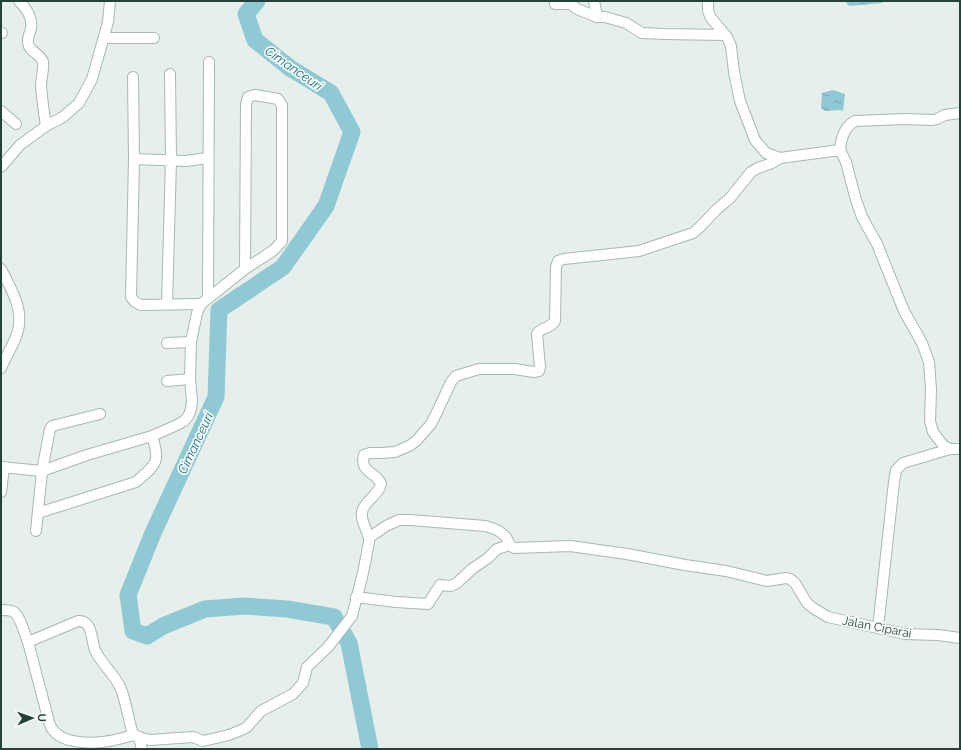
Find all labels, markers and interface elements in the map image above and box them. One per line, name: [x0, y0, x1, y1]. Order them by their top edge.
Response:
water label: Cimanceuri: [262, 43, 326, 94]
water label: Cimanceuri: [175, 409, 217, 476]
street label: Jalan Ciparai: [841, 613, 913, 641]
north arrow: [12, 698, 52, 738]
text: U: [35, 713, 48, 722]

